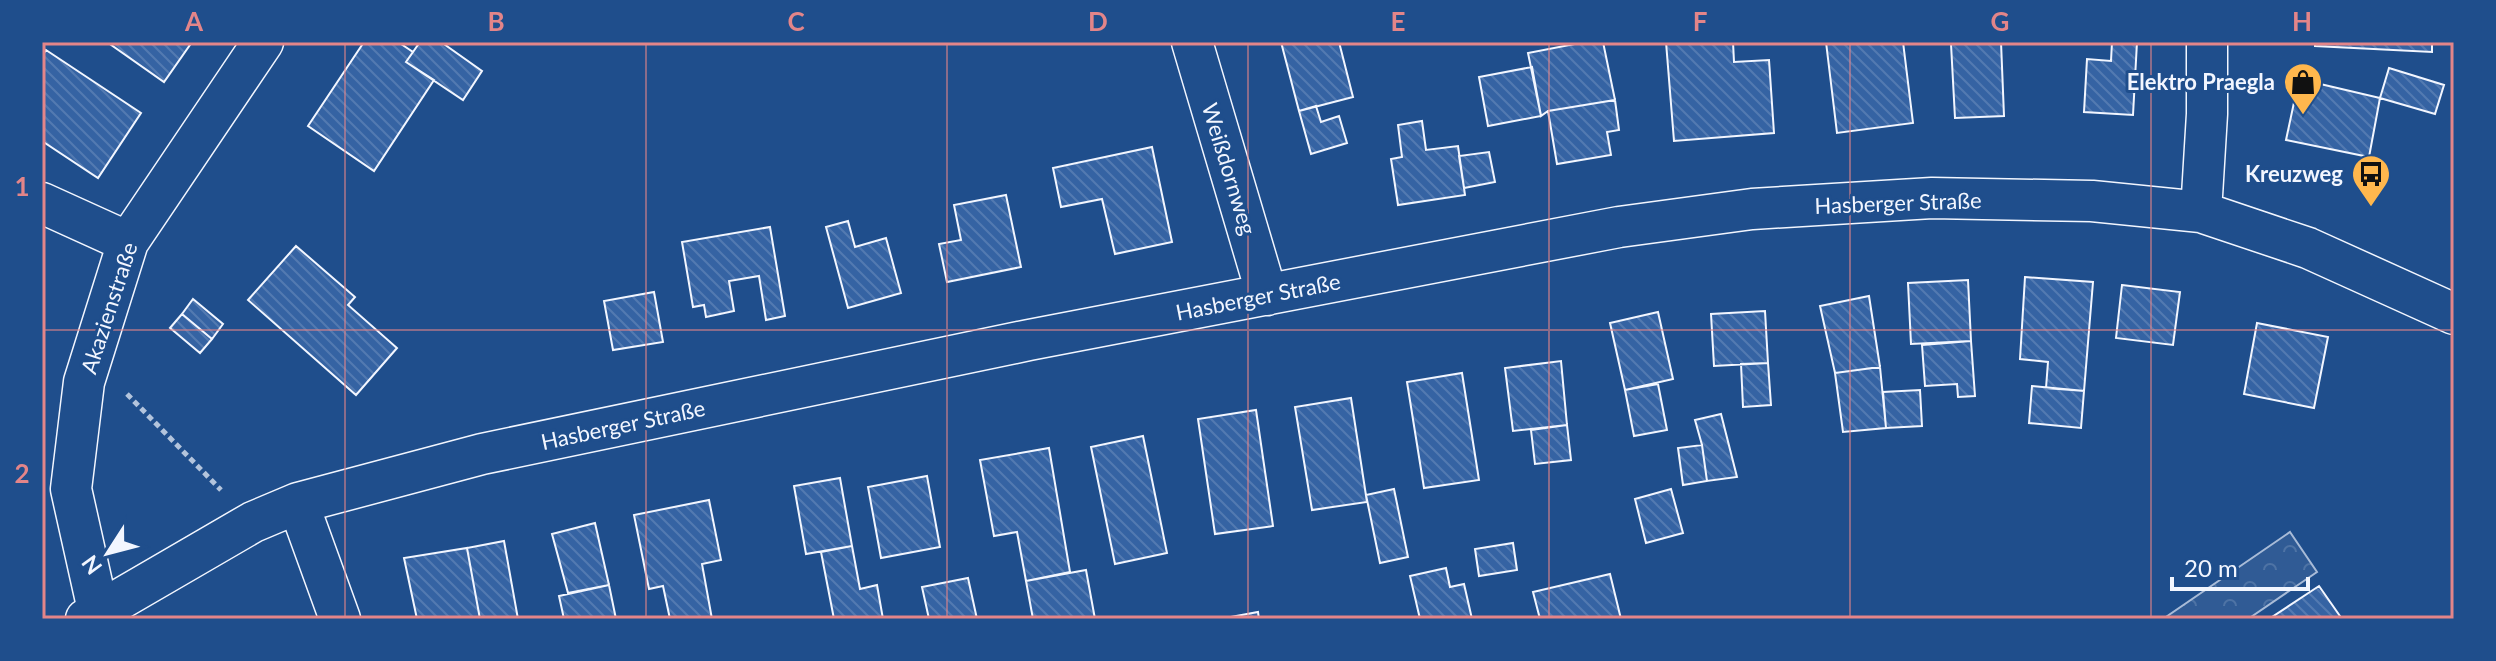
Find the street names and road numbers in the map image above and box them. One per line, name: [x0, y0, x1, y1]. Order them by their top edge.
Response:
street label: Weißdornweg: [1197, 100, 1262, 238]
street label: Hasberger Straße: [1814, 186, 1982, 219]
street label: Akazienstraße: [75, 239, 142, 377]
street label: Hasberger Straße: [1173, 267, 1343, 326]
street label: Hasberger Straße: [538, 394, 707, 455]

